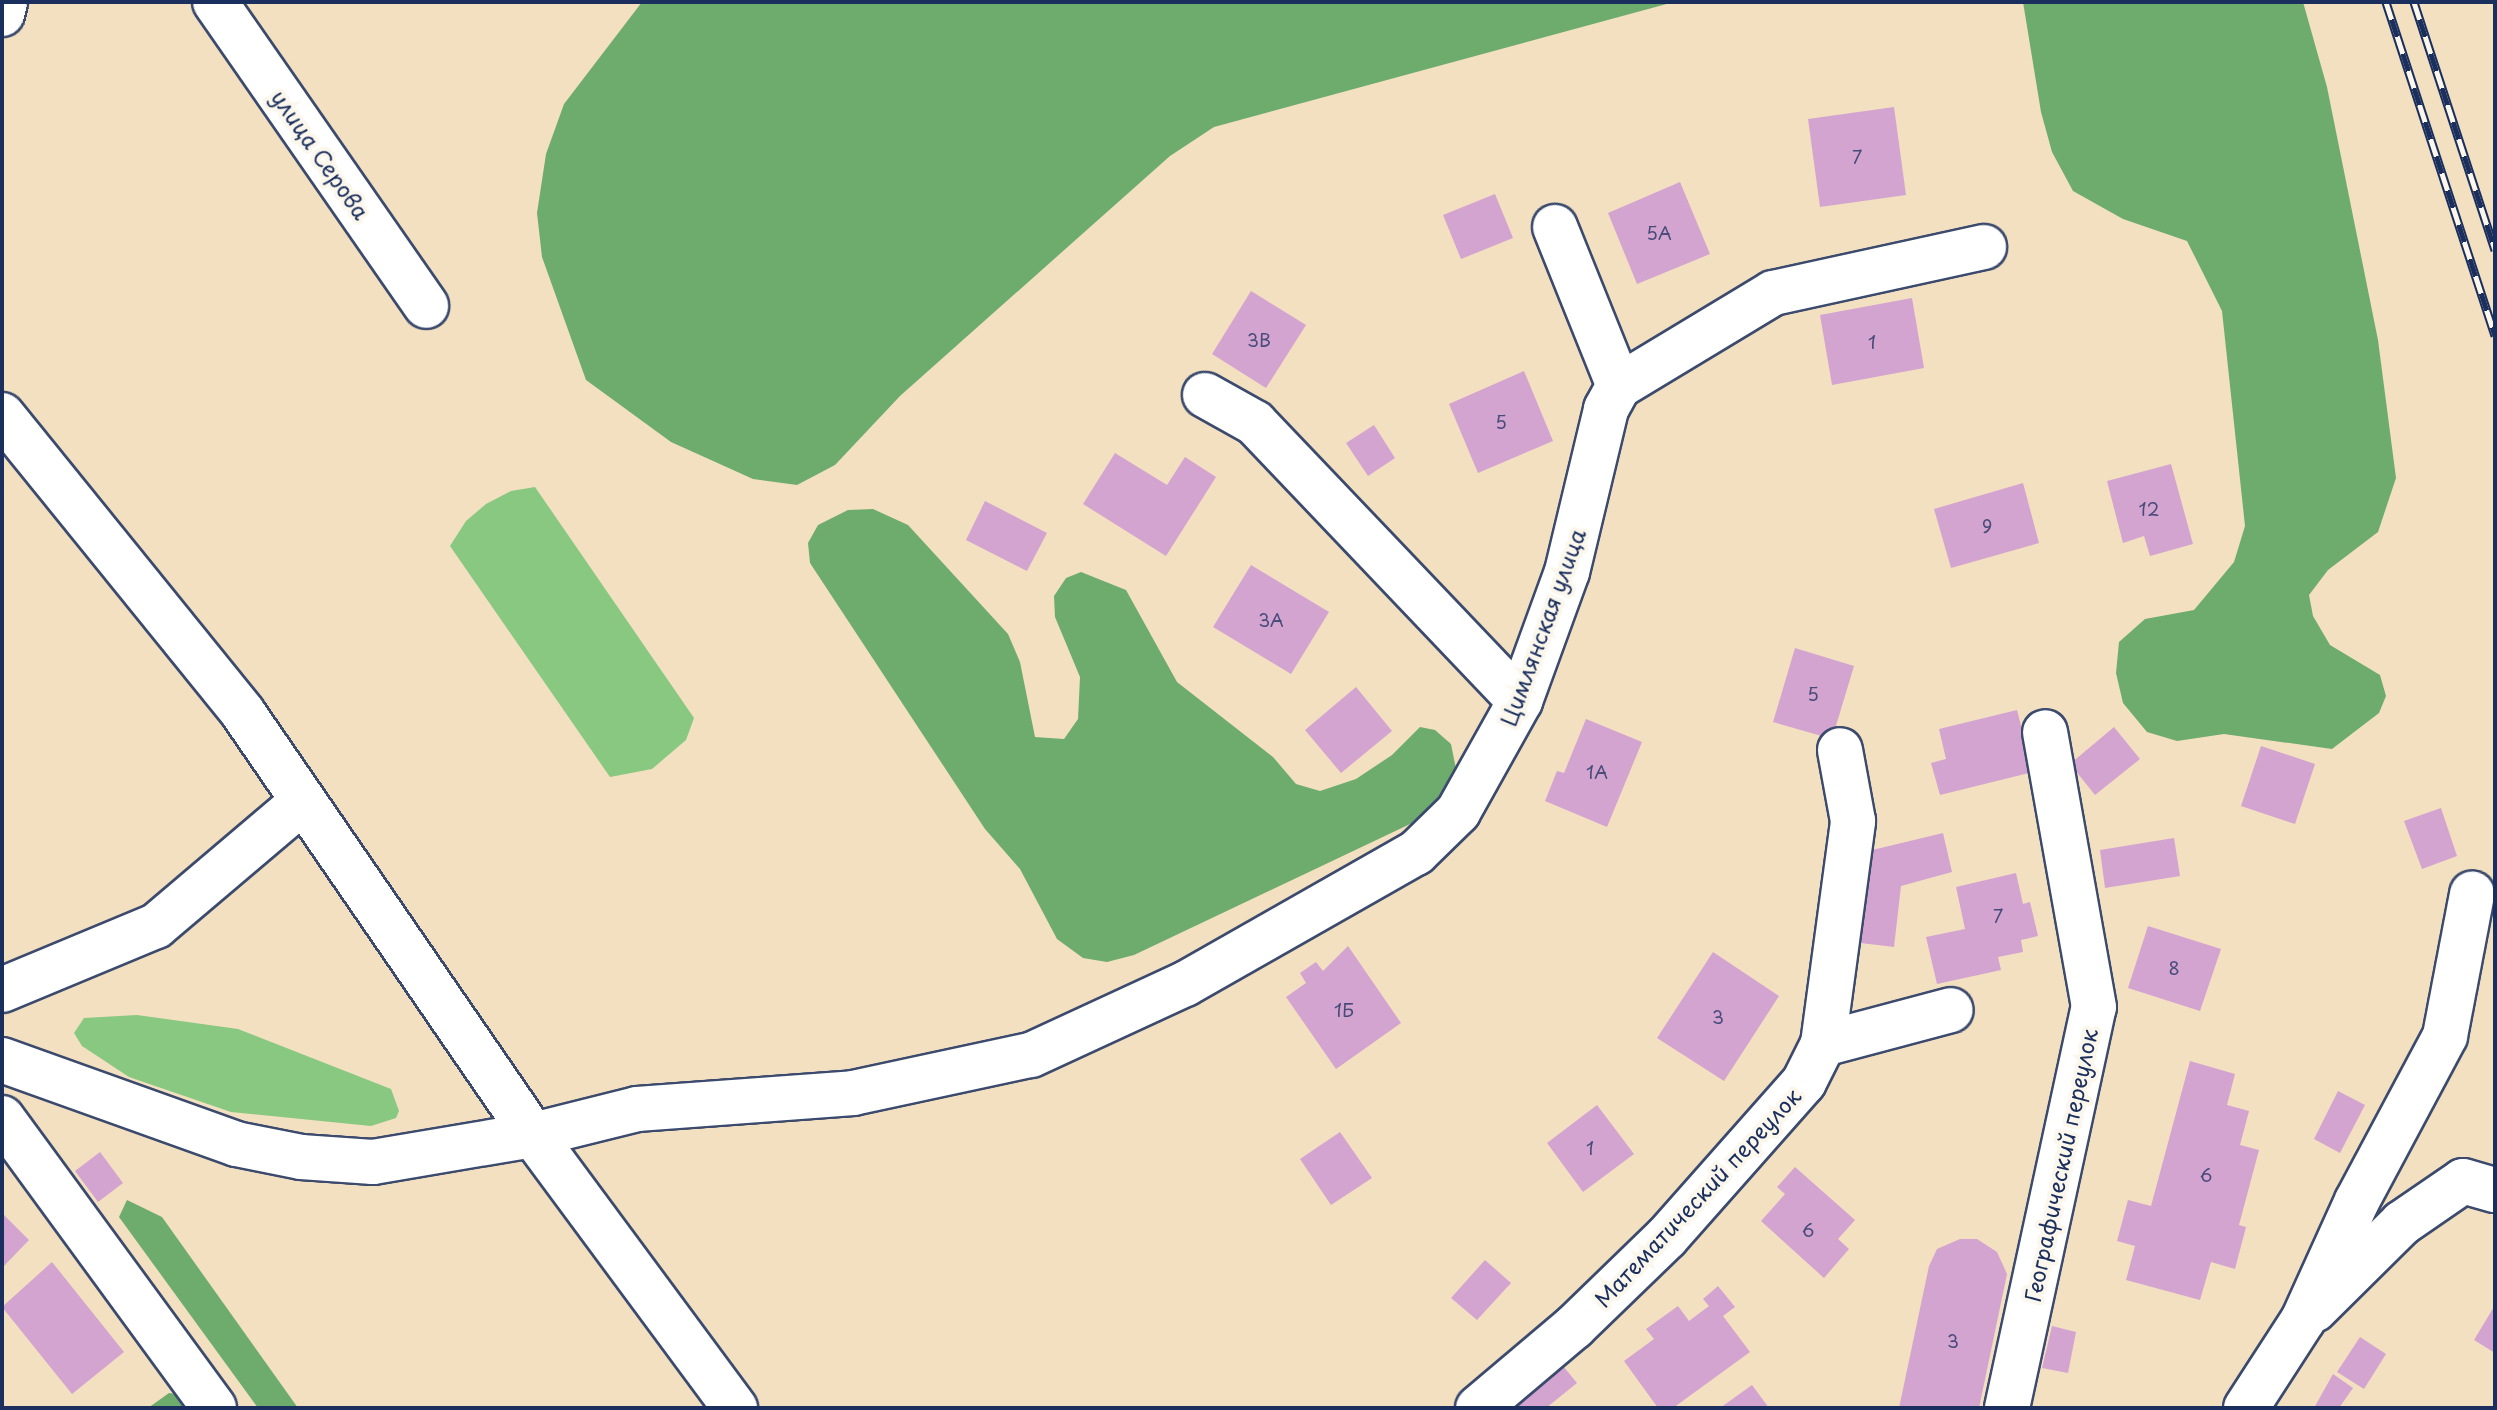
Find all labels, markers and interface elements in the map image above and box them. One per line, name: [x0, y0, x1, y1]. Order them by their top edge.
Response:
street label: улица Серова: [266, 84, 376, 224]
house number: 7: [1852, 146, 1862, 168]
house number: 5А: [1646, 222, 1672, 244]
house number: 3В: [1247, 329, 1271, 351]
house number: 1: [1868, 331, 1876, 353]
house number: 5: [1495, 411, 1507, 433]
house number: 12: [2139, 498, 2159, 520]
house number: 9: [1982, 515, 1992, 537]
street label: Цимлянская улица: [1494, 524, 1590, 730]
house number: 3А: [1258, 609, 1284, 631]
house number: 5: [1807, 683, 1819, 705]
house number: 1А: [1586, 761, 1608, 783]
house number: 7: [1993, 905, 2003, 927]
house number: 8: [2168, 957, 2180, 979]
house number: 1Б: [1334, 999, 1354, 1021]
house number: 3: [1712, 1006, 1724, 1028]
street label: Географический переулок: [2018, 1026, 2102, 1304]
street label: Математический переулок: [1589, 1082, 1805, 1312]
house number: 1: [1586, 1137, 1594, 1159]
house number: 6: [2200, 1164, 2212, 1186]
house number: 6: [1802, 1219, 1814, 1241]
house number: 3: [1947, 1330, 1959, 1352]

